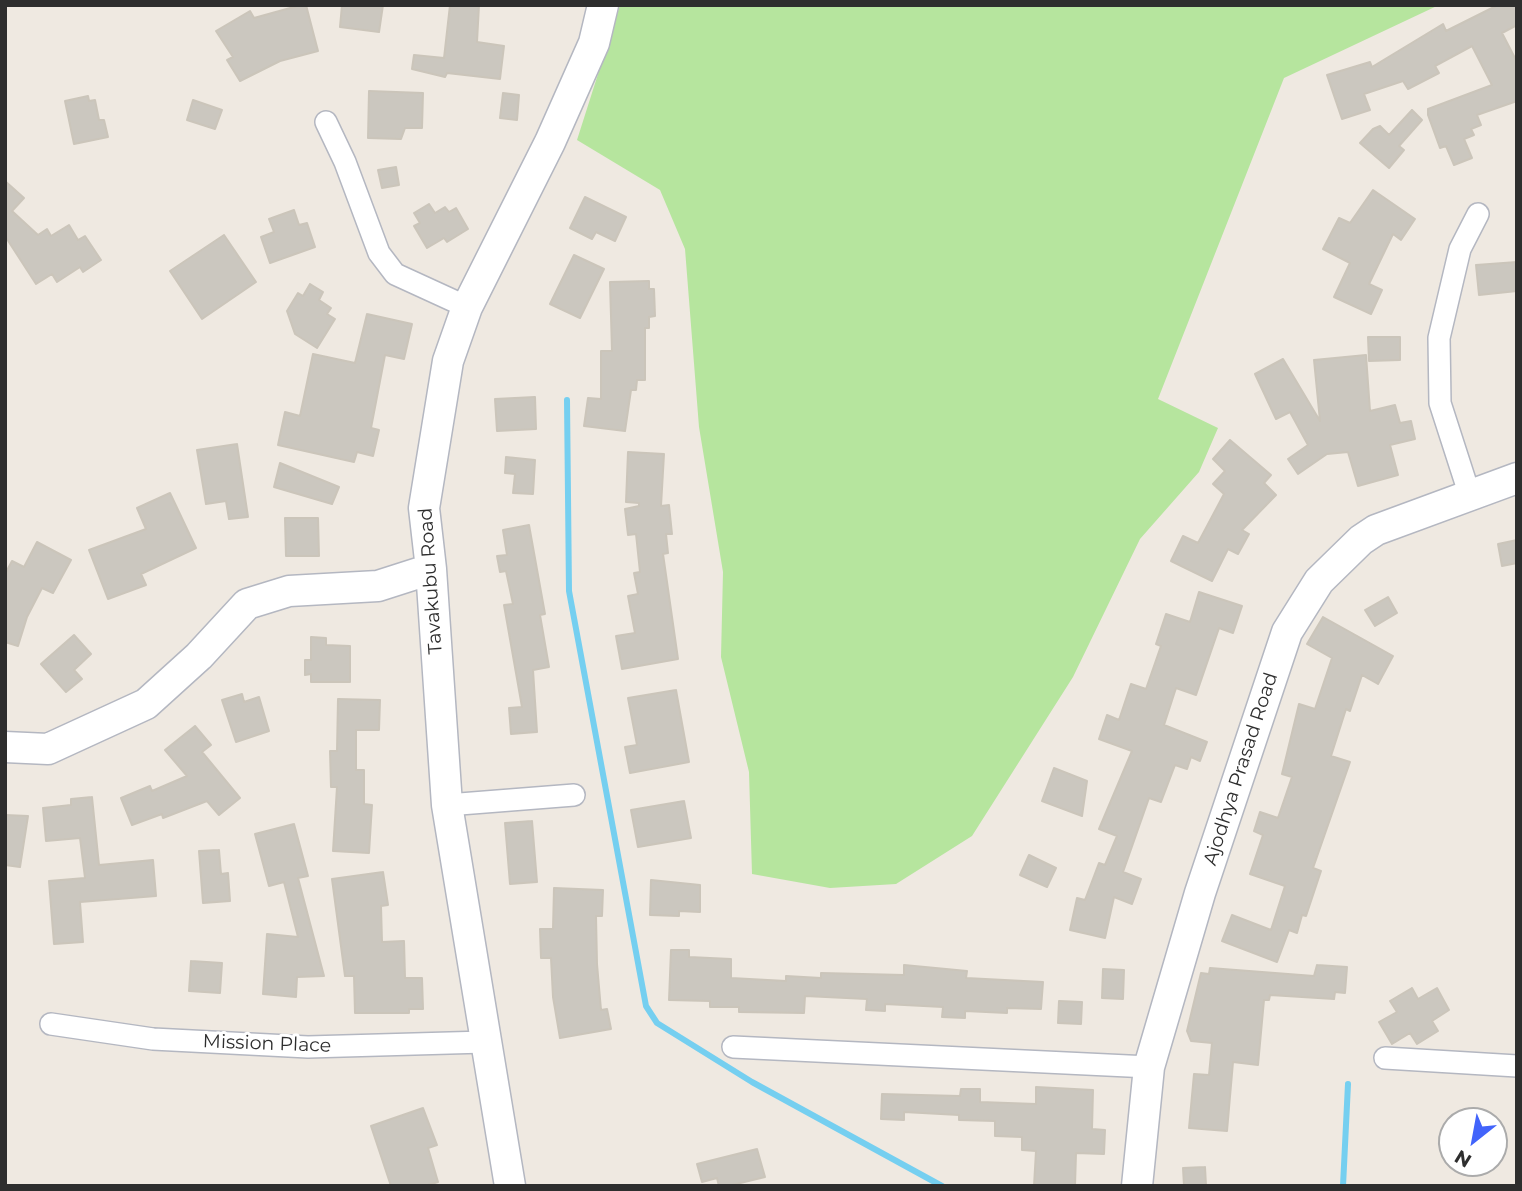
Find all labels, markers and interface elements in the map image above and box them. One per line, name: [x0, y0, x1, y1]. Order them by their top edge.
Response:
street label: Tavakubu Road: [415, 507, 447, 655]
street label: Ajodhya Prasad Road: [1199, 670, 1283, 868]
street label: Mission Place: [202, 1030, 332, 1058]
north arrow: [1438, 1107, 1508, 1177]
text: N: [1450, 1145, 1475, 1173]

